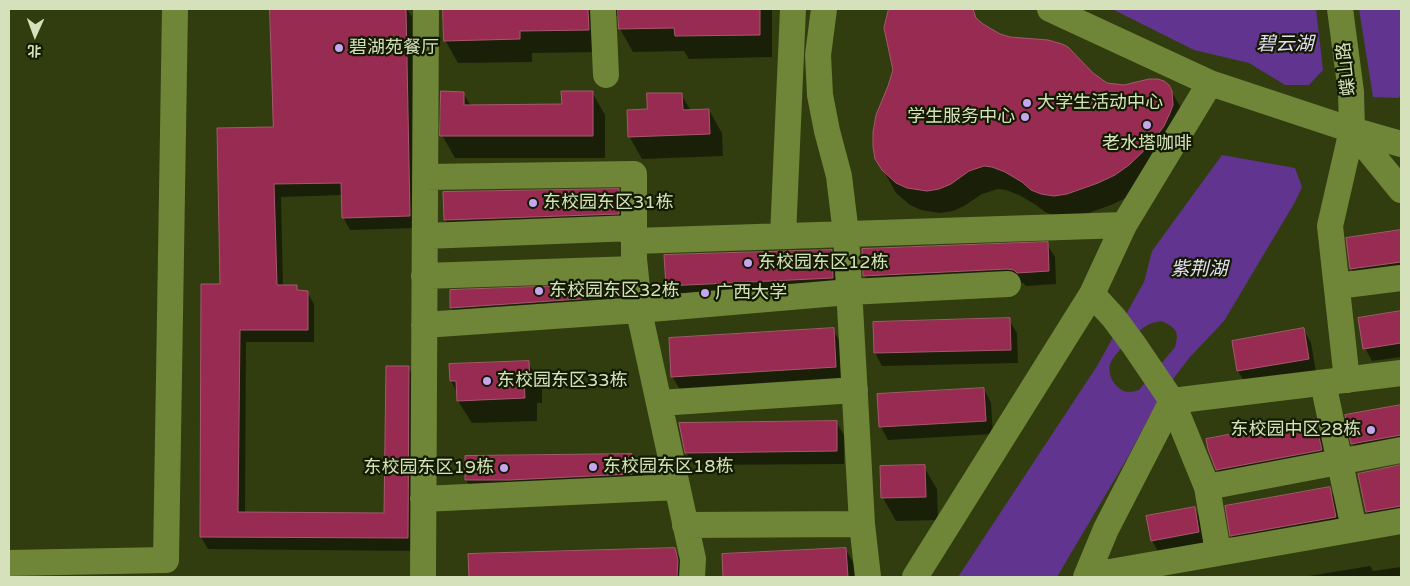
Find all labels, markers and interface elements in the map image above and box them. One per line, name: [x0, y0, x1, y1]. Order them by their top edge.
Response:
north arrow: [10, 10, 60, 60]
water label: 碧云湖: [1257, 34, 1313, 56]
place label: 碧湖苑餐厅: [349, 37, 439, 59]
street label: 蝶山路: [1333, 41, 1361, 97]
text: 北: [27, 42, 42, 59]
marker: 碧湖苑餐厅: [333, 42, 345, 54]
place label: 大学生活动中心: [1037, 92, 1163, 114]
marker: 大学生活动中心: [1021, 97, 1033, 109]
place label: 学生服务中心: [907, 106, 1015, 128]
marker: 学生服务中心: [1019, 111, 1031, 123]
marker: 老水塔咖啡: [1141, 119, 1153, 131]
place label: 老水塔咖啡: [1102, 133, 1192, 155]
place label: 东校园东区31栋: [543, 192, 674, 214]
marker: 东校园东区31栋: [527, 197, 539, 209]
place label: 东校园东区12栋: [758, 252, 889, 274]
marker: 东校园东区12栋: [742, 257, 754, 269]
water label: 紫荆湖: [1171, 259, 1227, 281]
place label: 东校园东区32栋: [549, 280, 680, 302]
place label: 广西大学: [715, 282, 787, 304]
marker: 东校园东区32栋: [533, 285, 545, 297]
marker: 广西大学: [699, 287, 711, 299]
place label: 东校园东区33栋: [497, 370, 628, 392]
marker: 东校园东区33栋: [481, 375, 493, 387]
place label: 东校园中区28栋: [1230, 419, 1361, 441]
marker: 东校园中区28栋: [1365, 424, 1377, 436]
place label: 东校园东区18栋: [603, 456, 734, 478]
place label: 东校园东区19栋: [363, 457, 494, 479]
marker: 东校园东区18栋: [587, 461, 599, 473]
marker: 东校园东区19栋: [498, 462, 510, 474]

